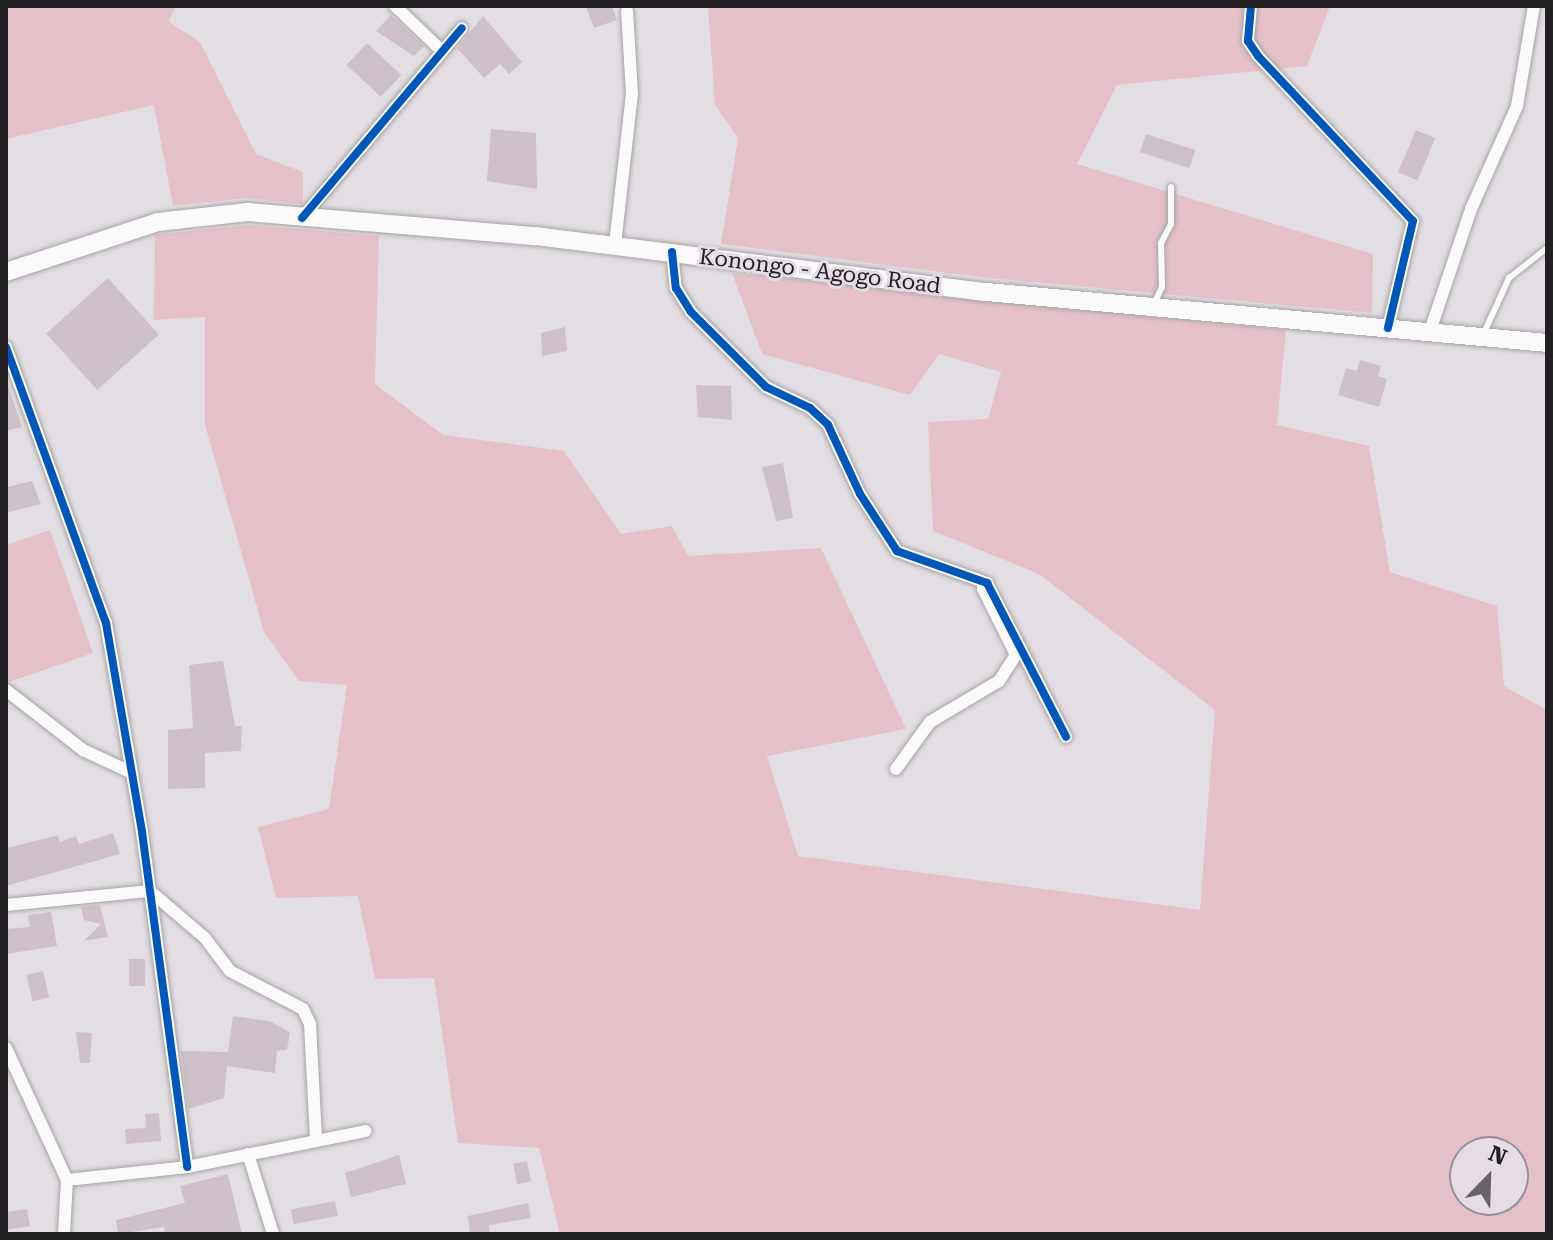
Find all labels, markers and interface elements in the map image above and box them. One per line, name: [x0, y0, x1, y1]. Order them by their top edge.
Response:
street label: Konongo - Agogo Road: [698, 243, 942, 299]
north arrow: [1449, 1136, 1529, 1216]
text: N: [1485, 1140, 1510, 1170]

